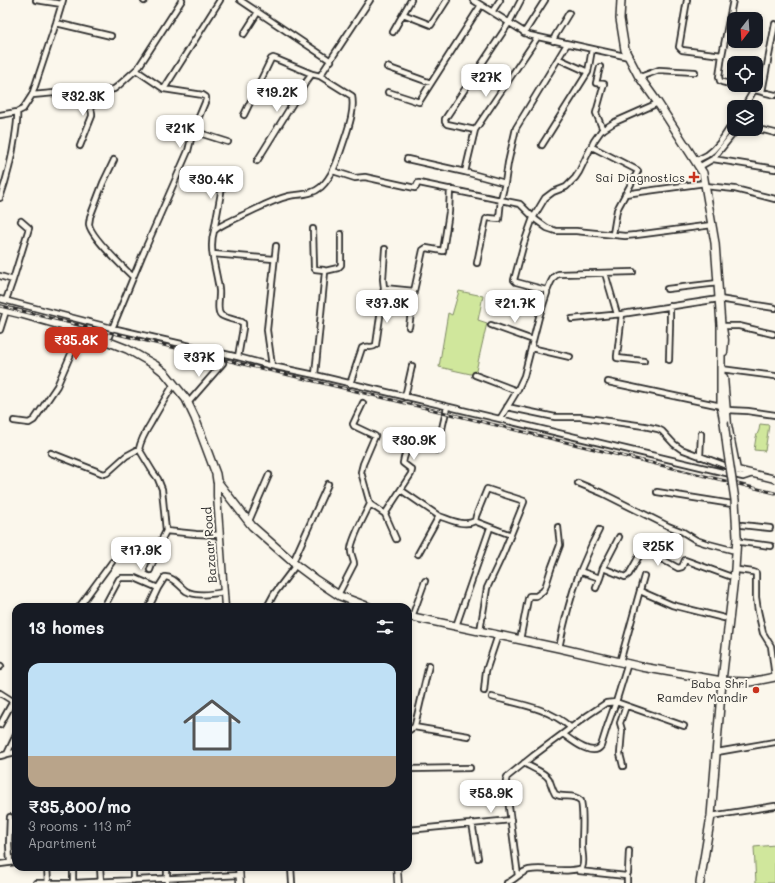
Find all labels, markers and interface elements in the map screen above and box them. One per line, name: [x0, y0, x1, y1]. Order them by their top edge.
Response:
north arrow: [727, 12, 763, 48]
map controls: [727, 12, 763, 136]
button: locate: [727, 56, 763, 92]
pin: ₹27K: [462, 64, 510, 98]
text: ₹27K: [470, 68, 502, 85]
pin: ₹19.2K: [244, 79, 310, 113]
pin: ₹32.3K: [50, 83, 116, 117]
text: ₹19.2K: [256, 83, 298, 100]
text: ₹32.3K: [61, 87, 105, 104]
button: layers: [727, 100, 763, 136]
pin: ₹21K: [156, 115, 204, 149]
text: ₹21K: [165, 119, 195, 136]
pin: ₹30.4K: [178, 166, 244, 200]
place label: Sai Diagnostics: [595, 169, 685, 185]
text: ₹30.4K: [188, 170, 234, 187]
marker: Sai Diagnostics: [688, 171, 700, 183]
pin: ₹37.3K: [354, 290, 420, 324]
pin: ₹21.7K: [482, 290, 548, 324]
text: ₹37.3K: [365, 294, 409, 311]
text: ₹21.7K: [494, 294, 536, 311]
pin: ₹35.8K: [43, 327, 109, 361]
text: ₹35.8K: [54, 331, 98, 348]
pin: ₹37K: [175, 344, 223, 378]
text: ₹37K: [183, 348, 215, 365]
pin: ₹30.9K: [381, 427, 447, 461]
text: ₹30.9K: [391, 431, 437, 448]
street label: Bazaar Road: [198, 506, 220, 584]
pin: ₹25K: [634, 533, 682, 567]
pin: ₹17.9K: [108, 537, 174, 571]
text: ₹25K: [642, 537, 674, 554]
text: ₹17.9K: [120, 541, 162, 558]
text: 13 homes: [28, 616, 104, 638]
icon: filters: [374, 616, 396, 638]
place label: Baba Shri Ramdev Mandir: [657, 675, 748, 705]
marker: Baba Shri Ramdev Mandir: [751, 685, 761, 695]
icon: home: [176, 689, 248, 761]
pin: ₹58.9K: [458, 780, 524, 814]
text: ₹58.9K: [469, 784, 513, 801]
text: ₹35,800/mo: [28, 795, 131, 817]
text: 3 rooms · 113 m²: [28, 817, 131, 834]
text: Apartment: [28, 834, 97, 851]

